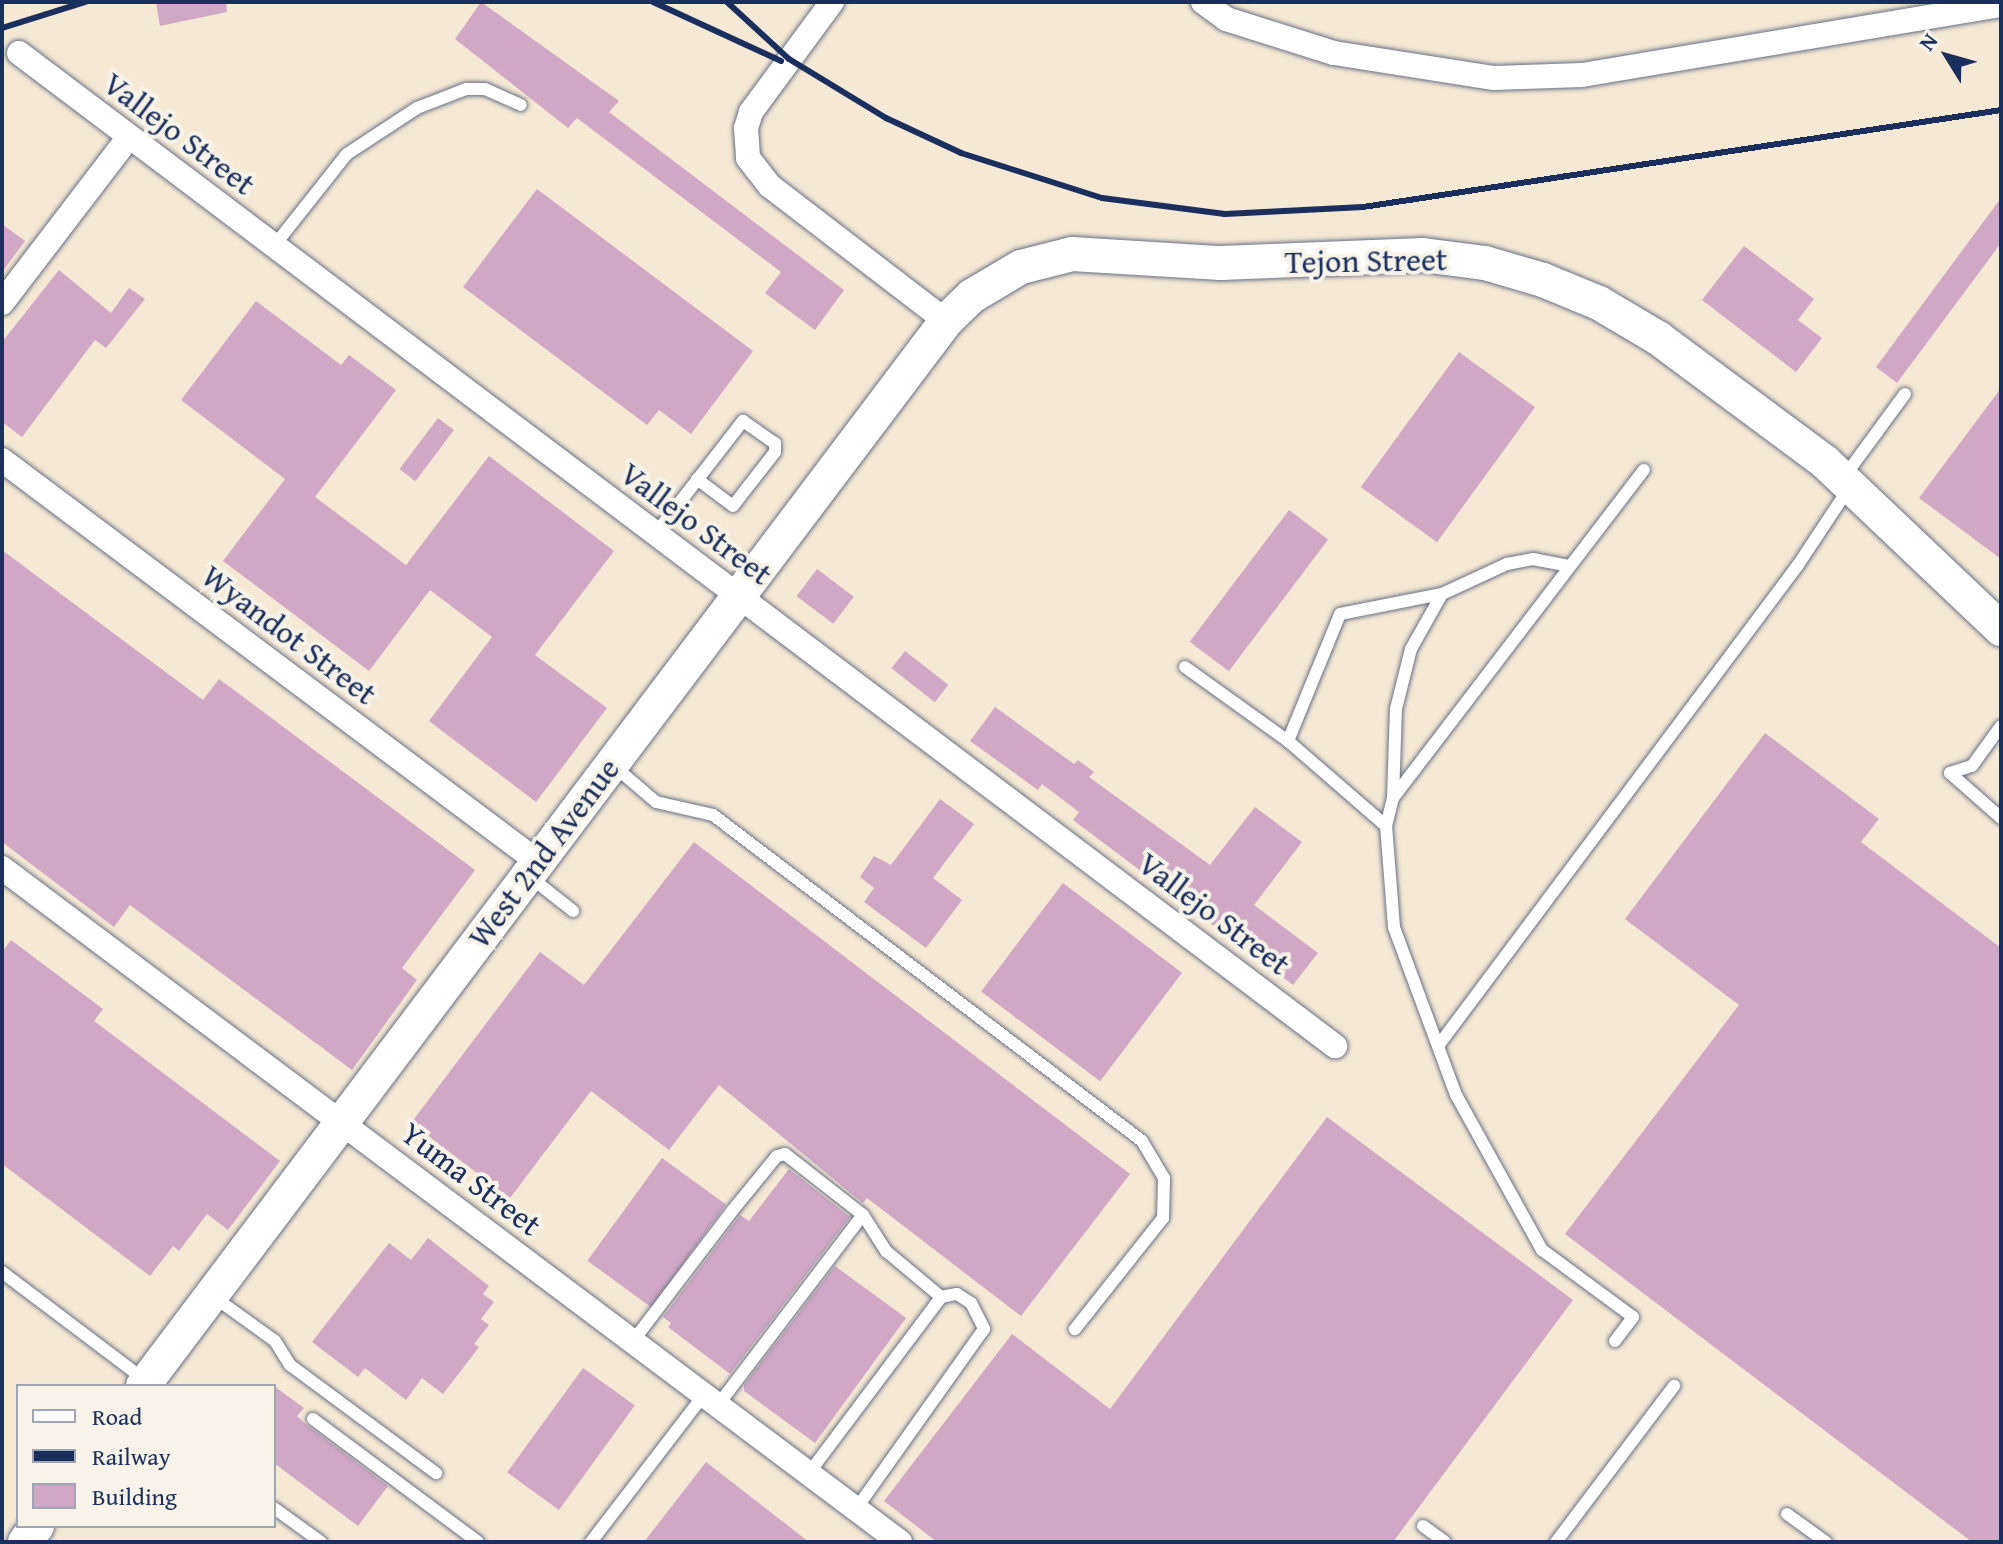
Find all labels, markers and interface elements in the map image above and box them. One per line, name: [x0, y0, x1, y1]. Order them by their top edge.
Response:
north arrow: [1907, 16, 1987, 96]
text: N: [1911, 26, 1945, 57]
street label: Vallejo Street: [96, 64, 262, 204]
street label: Tejon Street: [1284, 240, 1448, 282]
street label: Vallejo Street: [613, 454, 779, 594]
street label: Wyandot Street: [194, 557, 384, 713]
street label: West 2nd Avenue: [460, 750, 628, 956]
street label: Vallejo Street: [1131, 844, 1297, 984]
street label: Yuma Street: [393, 1114, 549, 1244]
legend: [16, 1384, 276, 1528]
text: Road: [92, 1399, 142, 1434]
text: Railway: [92, 1439, 171, 1474]
text: Building: [92, 1479, 177, 1514]

